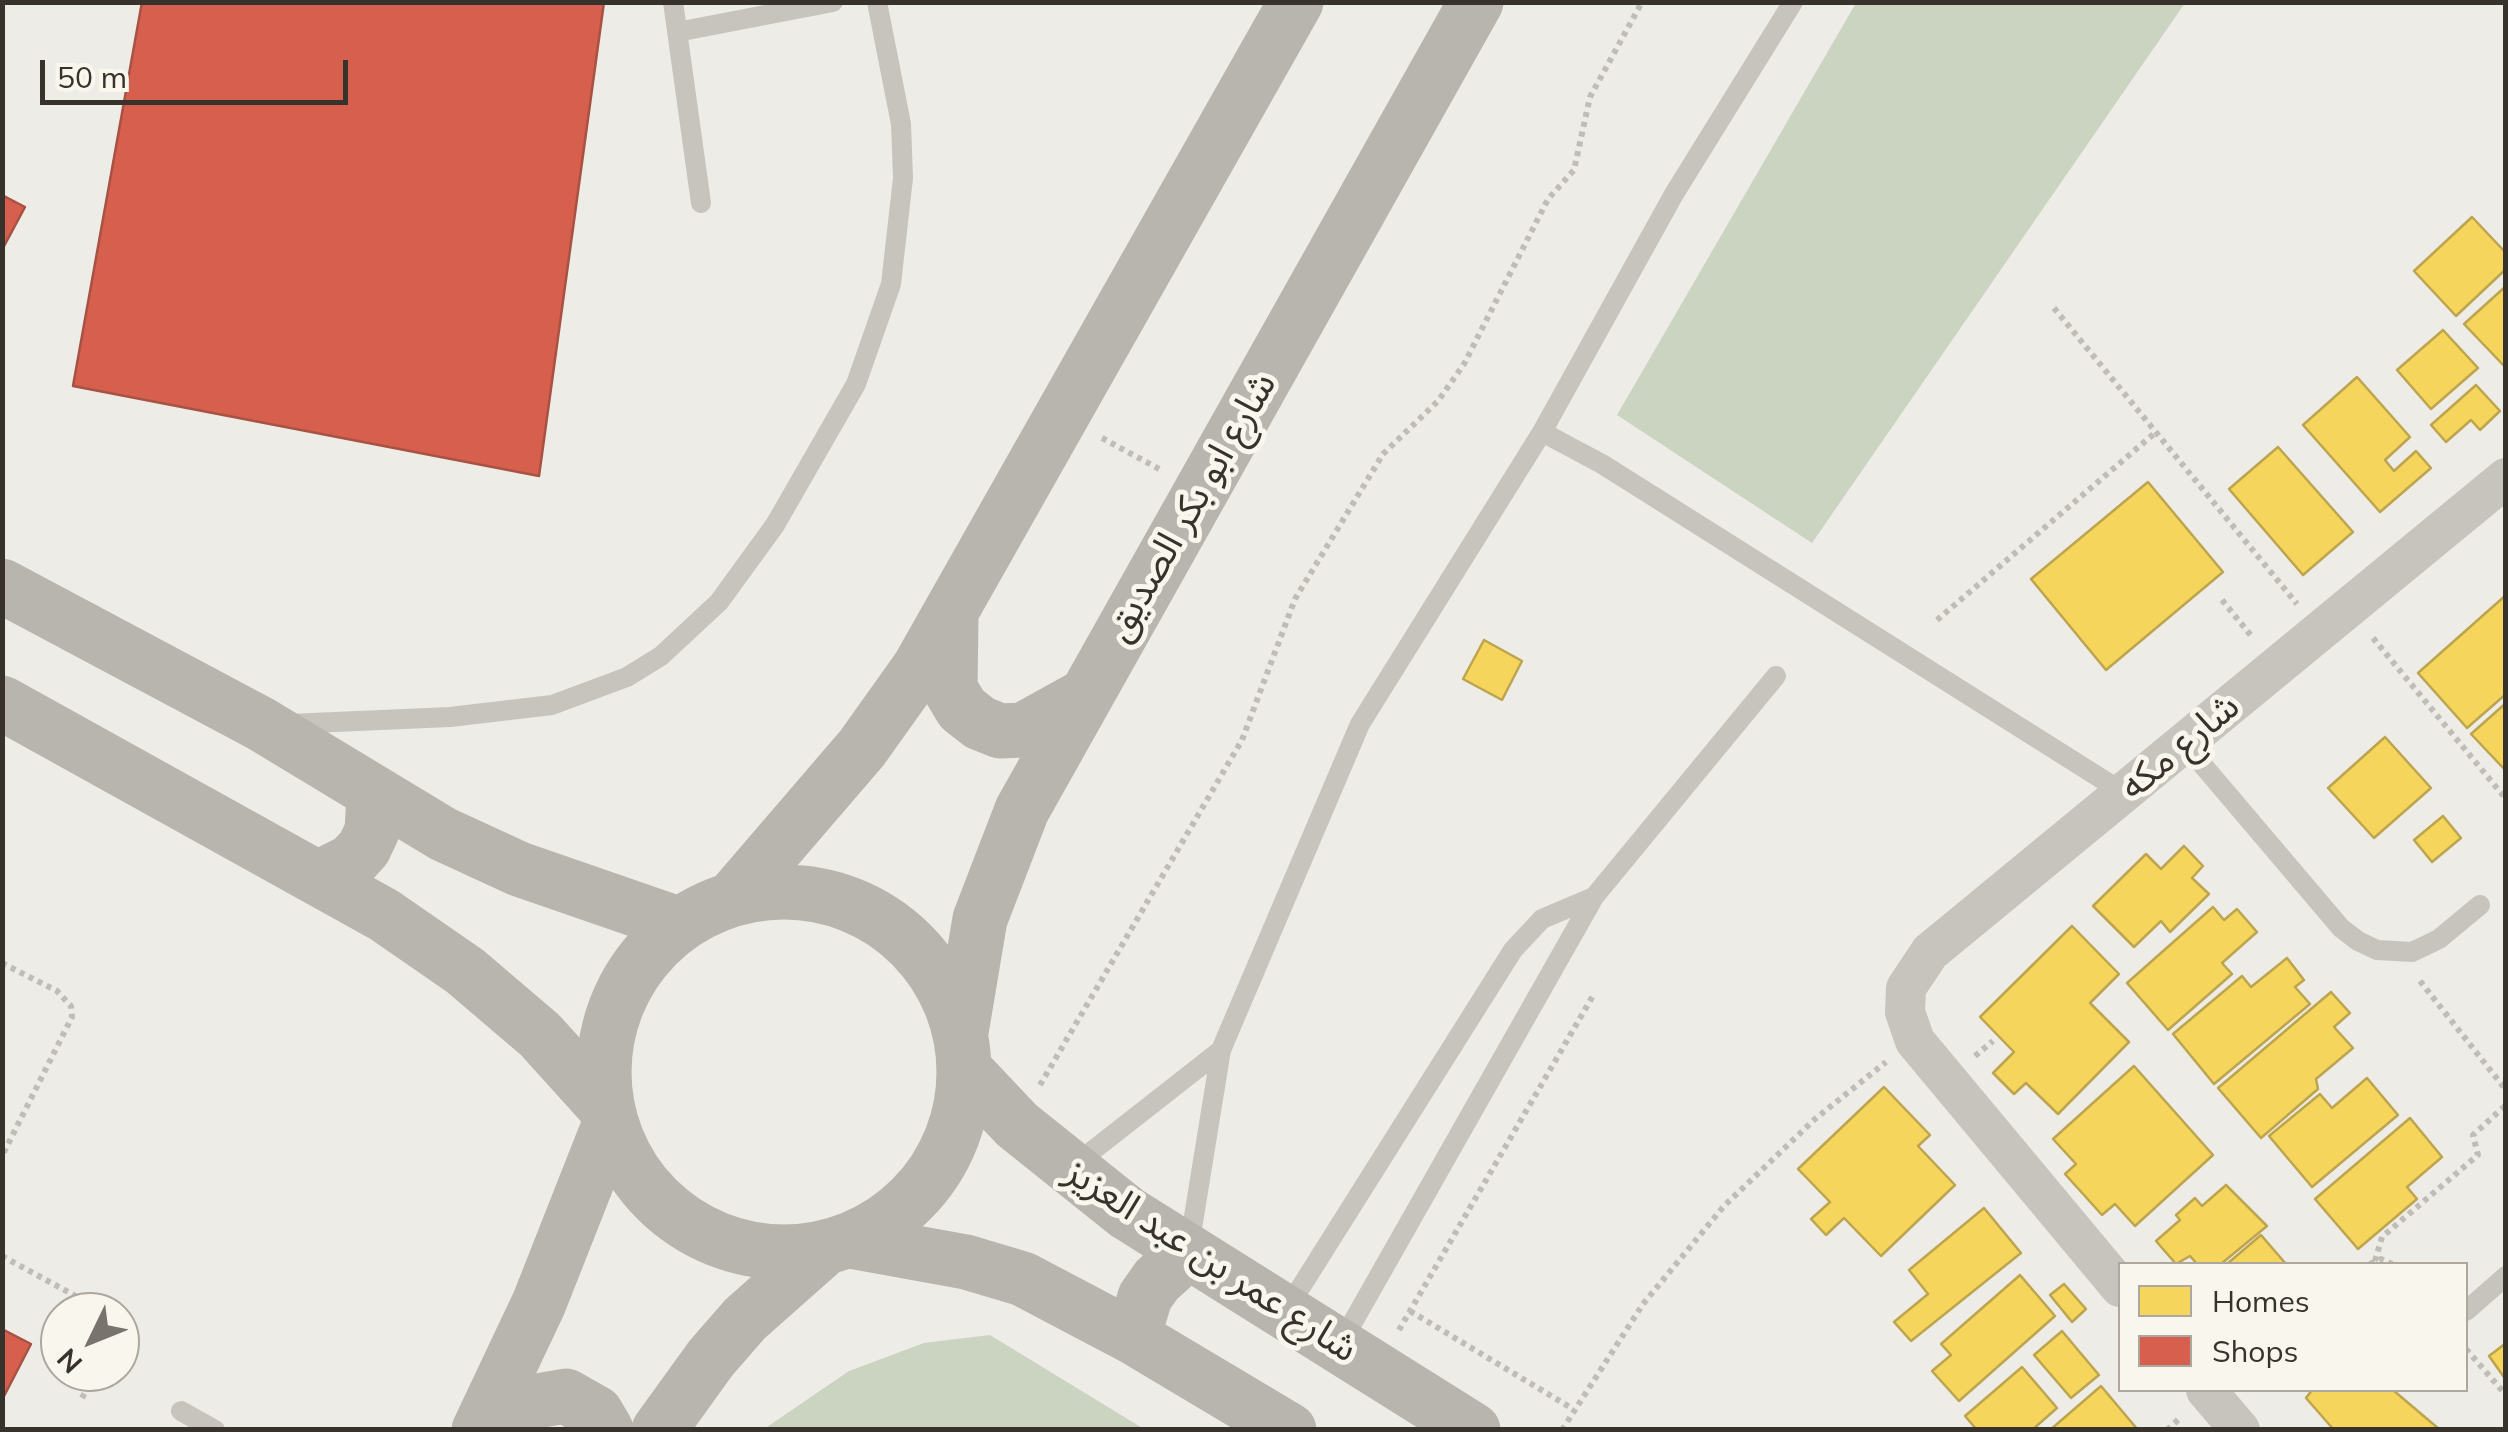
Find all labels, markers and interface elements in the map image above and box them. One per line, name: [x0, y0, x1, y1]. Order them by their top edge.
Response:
scale bar: [45, 40, 352, 102]
text: 50 m: [57, 58, 127, 96]
street label: شارع ابو بكر الصديق: [1096, 364, 1286, 650]
street label: شارع مكه: [2111, 684, 2249, 810]
street label: شارع عمر بن عبد العزيز: [1056, 1150, 1366, 1372]
legend: [2118, 1262, 2468, 1392]
text: Homes: [2212, 1282, 2310, 1320]
north arrow: [40, 1292, 140, 1392]
text: Shops: [2212, 1332, 2298, 1370]
text: N: [49, 1342, 89, 1381]

